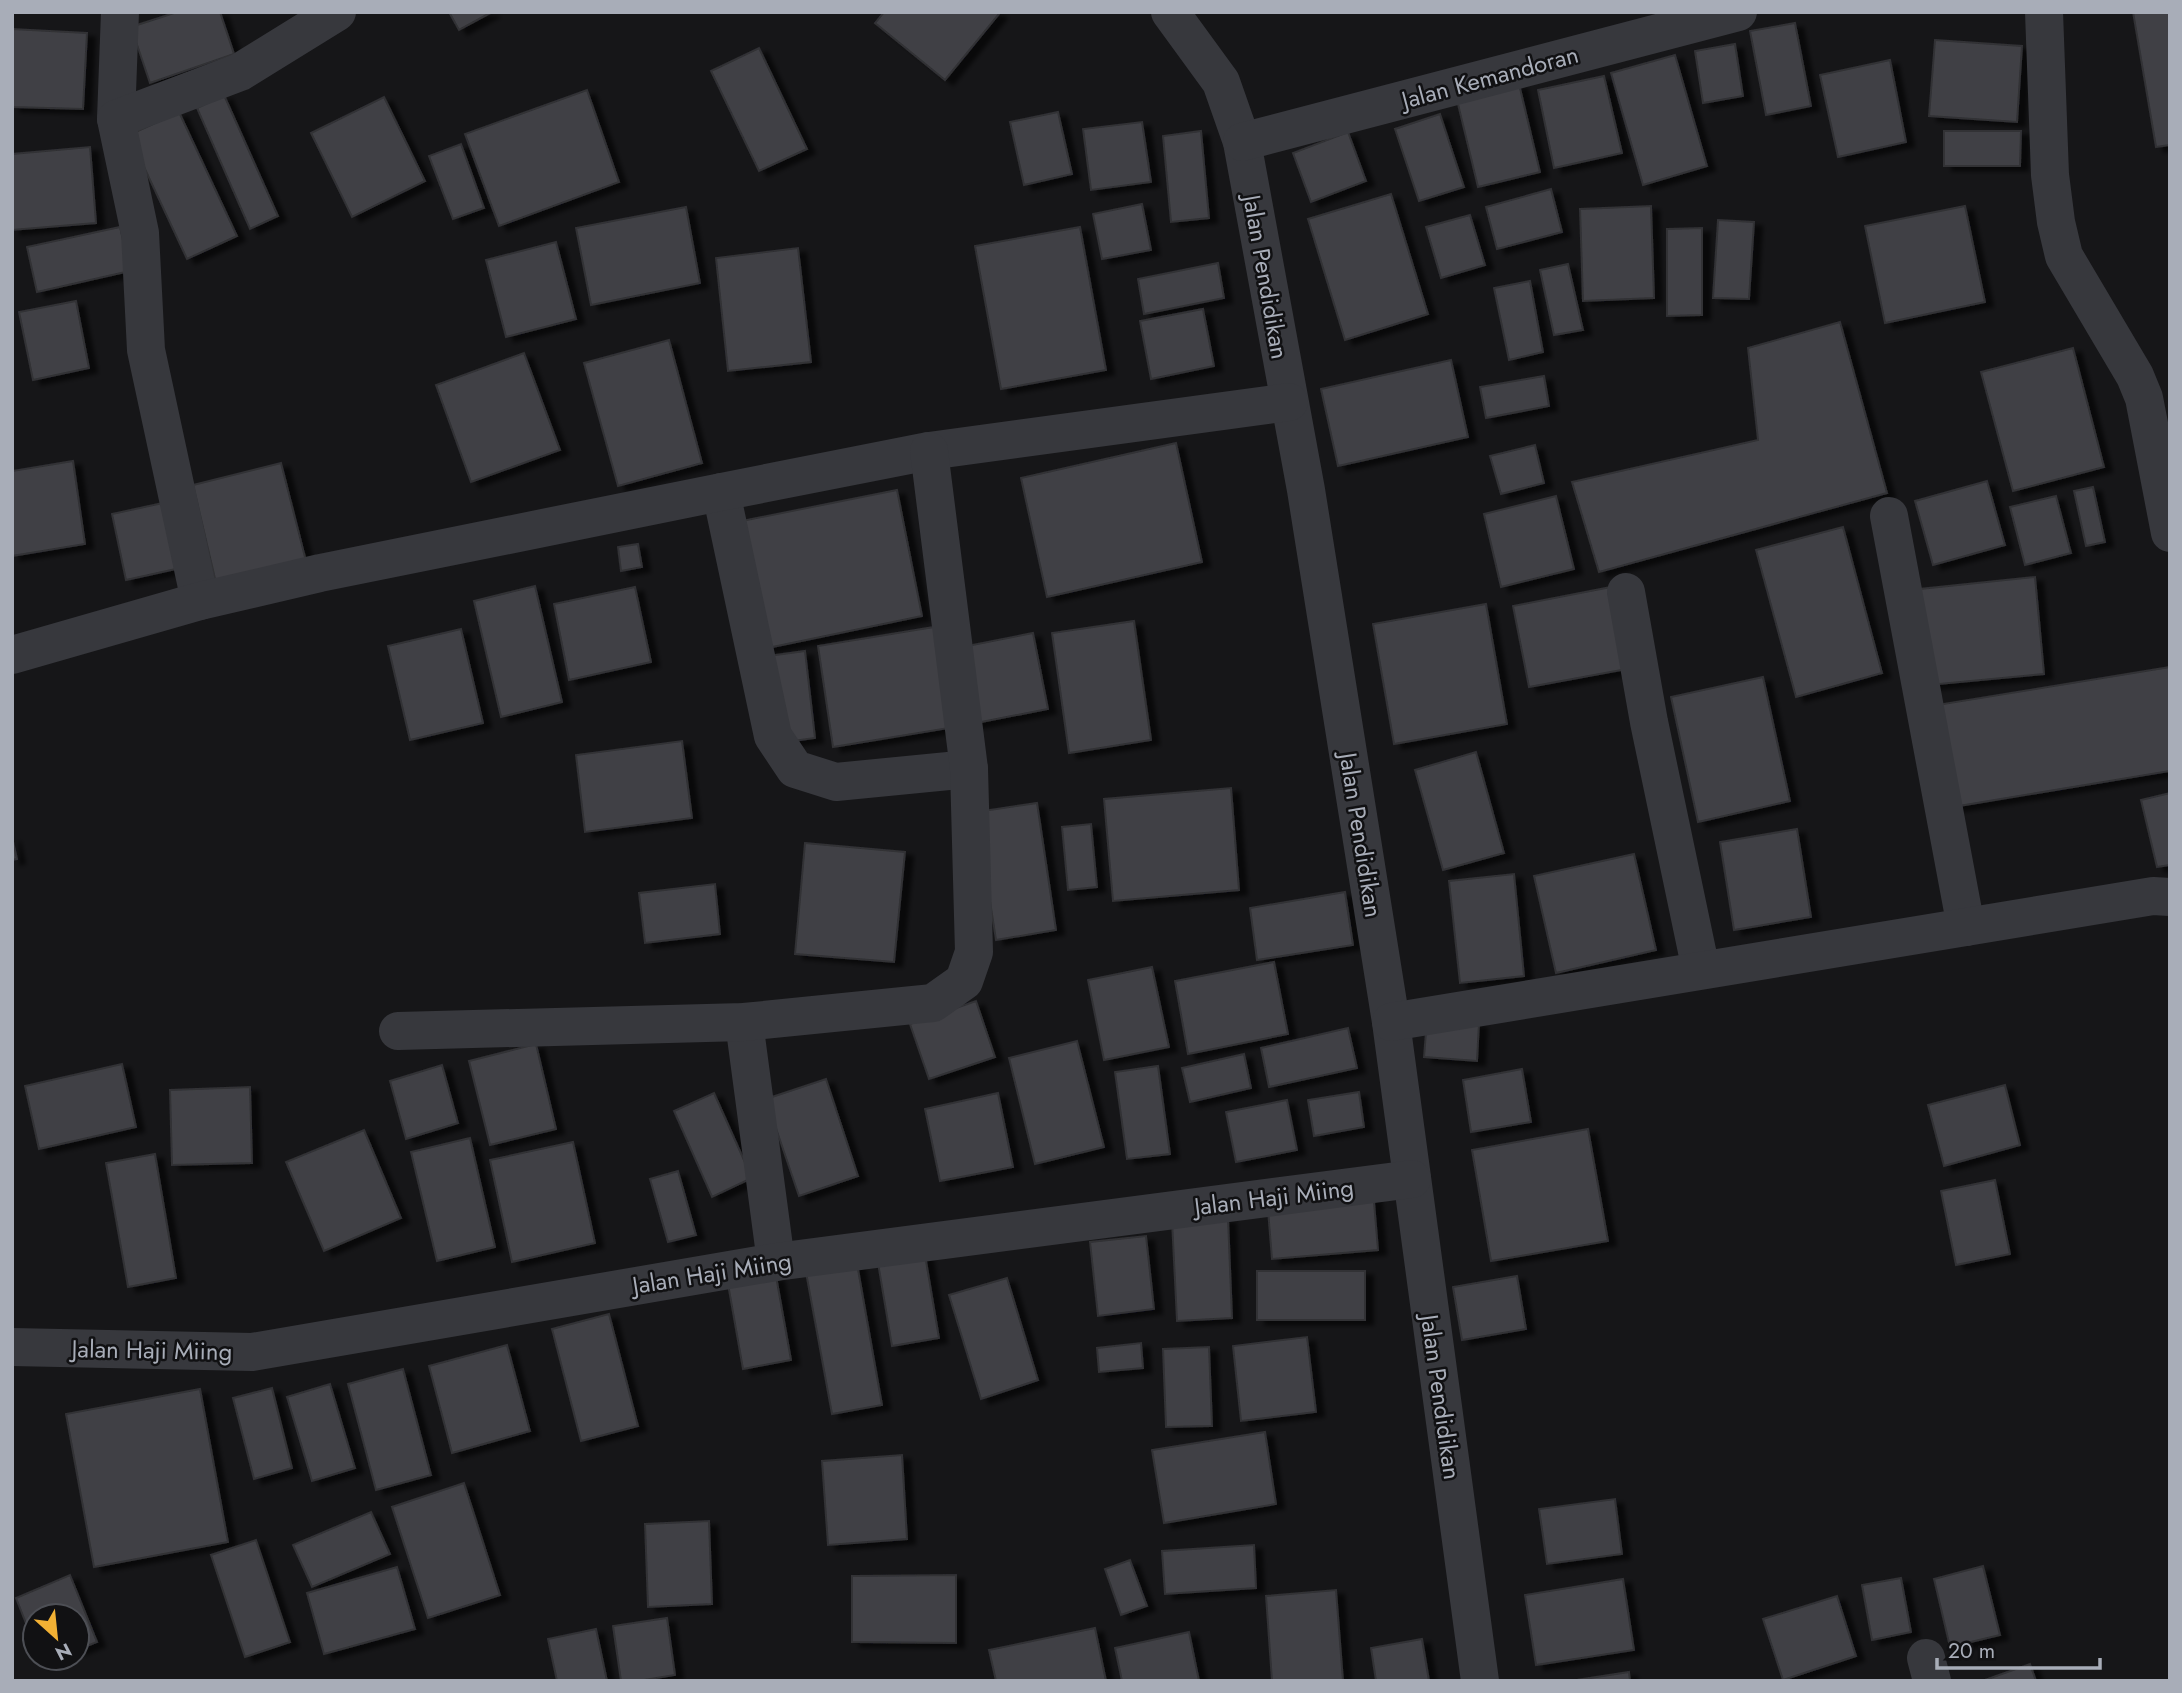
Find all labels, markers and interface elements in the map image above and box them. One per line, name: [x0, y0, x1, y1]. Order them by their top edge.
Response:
street label: Jalan Kemandoran: [1395, 37, 1582, 118]
street label: Jalan Pendidikan: [1234, 189, 1298, 362]
street label: Jalan Pendidikan: [1330, 747, 1391, 920]
street label: Jalan Haji Miing: [1189, 1170, 1356, 1225]
street label: Jalan Haji Miing: [627, 1243, 794, 1303]
street label: Jalan Pendidikan: [1412, 1309, 1470, 1482]
street label: Jalan Haji Miing: [68, 1331, 233, 1369]
north arrow: [21, 1602, 91, 1672]
scale bar: [1937, 1626, 2100, 1670]
text: N: [51, 1636, 76, 1667]
text: 20 m: [1948, 1636, 1995, 1666]

